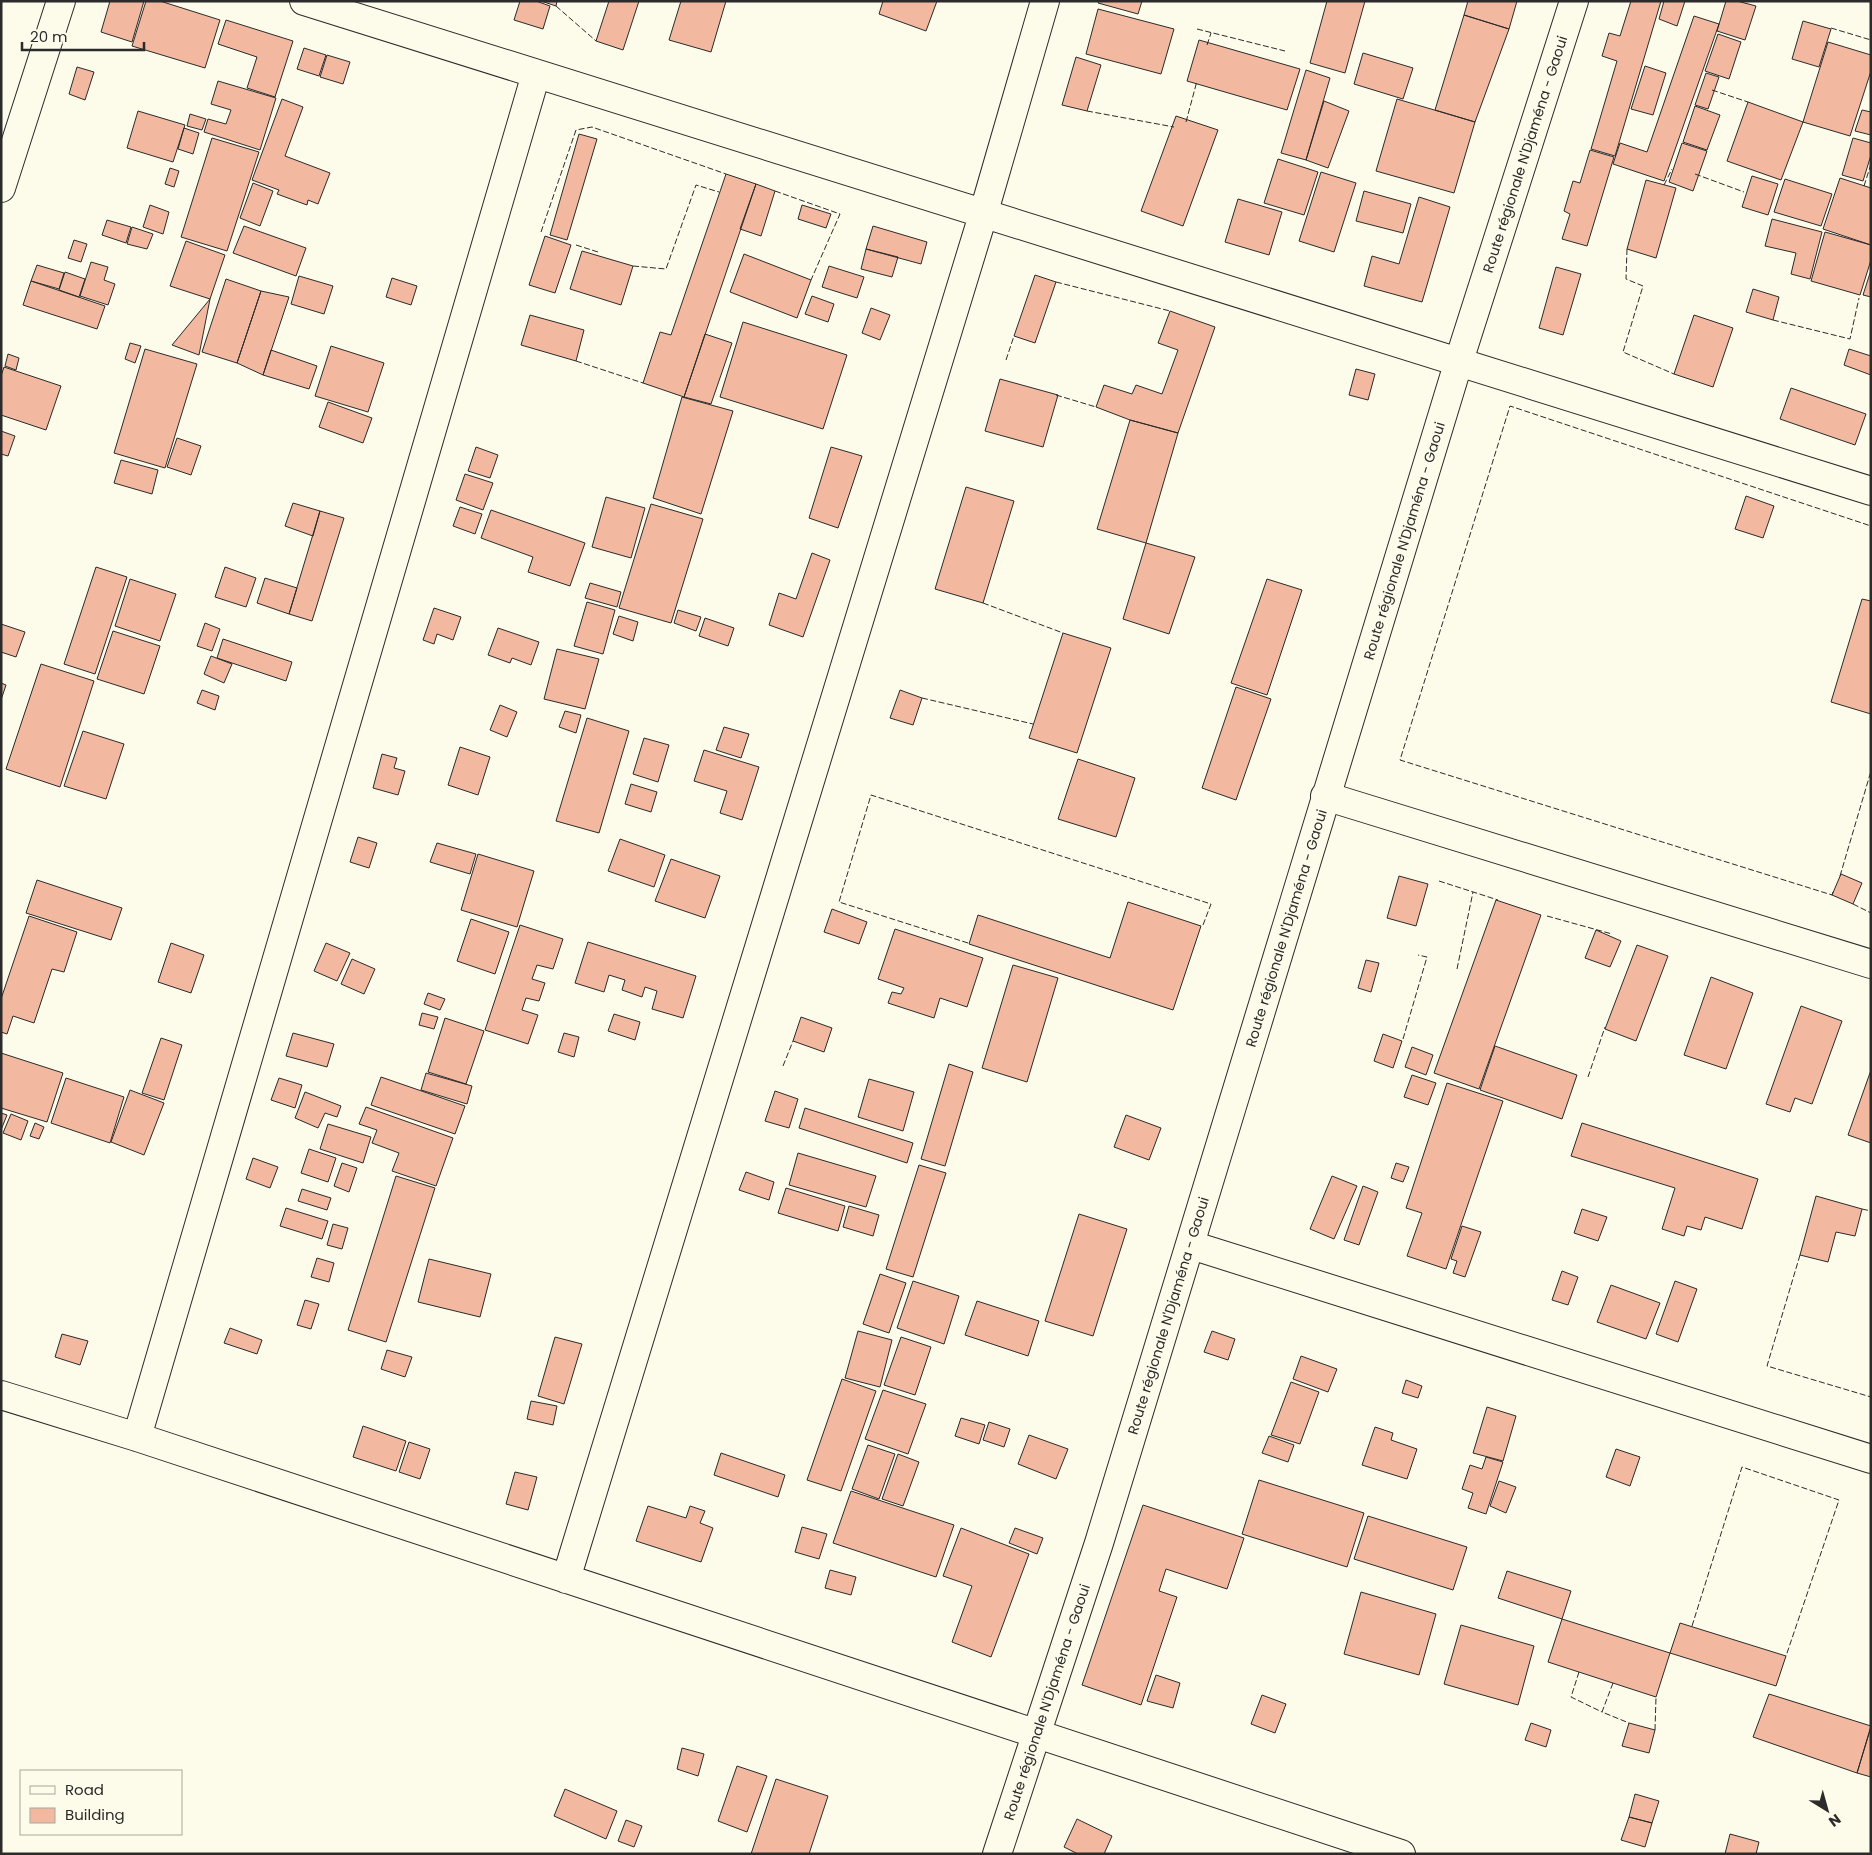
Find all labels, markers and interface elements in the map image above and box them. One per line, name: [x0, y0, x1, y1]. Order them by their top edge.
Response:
scale bar: [22, 20, 145, 52]
text: 20 m: [30, 26, 68, 47]
street label: Route régionale N'Djaména - Gaoui: [1478, 33, 1572, 275]
street label: Route régionale N'Djaména - Gaoui: [1359, 419, 1450, 662]
street label: Route régionale N'Djaména - Gaoui: [1241, 807, 1332, 1050]
street label: Route régionale N'Djaména - Gaoui: [1123, 1194, 1214, 1437]
street label: Route régionale N'Djaména - Gaoui: [999, 1581, 1095, 1823]
legend: [20, 1770, 182, 1835]
text: Road: [65, 1779, 104, 1800]
north arrow: [1802, 1785, 1852, 1835]
text: Building: [65, 1804, 125, 1825]
text: N: [1825, 1809, 1845, 1832]

